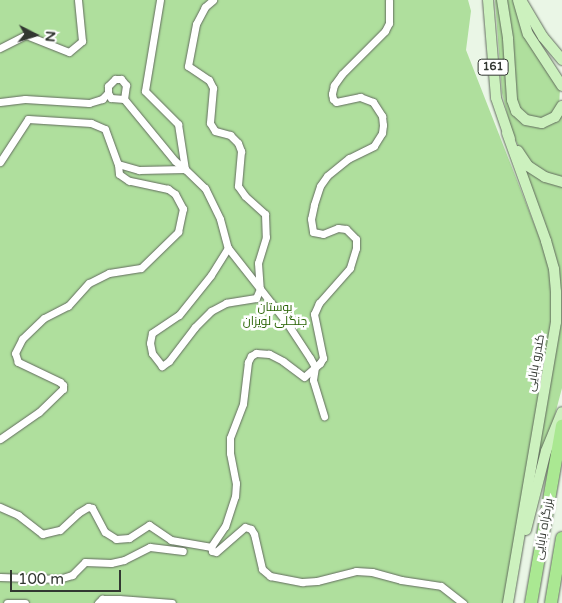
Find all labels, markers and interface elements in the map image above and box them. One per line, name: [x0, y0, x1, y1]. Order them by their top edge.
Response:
north arrow: [10, 10, 60, 60]
text: N: [41, 30, 59, 43]
road number: 161: [477, 58, 509, 76]
park label: بوستان جنگلی لویزان: [243, 301, 307, 329]
street label: کندرو بابایی: [524, 333, 548, 393]
street label: بزرگراه بابایی: [531, 497, 557, 561]
scale bar: [12, 560, 124, 592]
text: 100 m: [18, 570, 64, 588]

